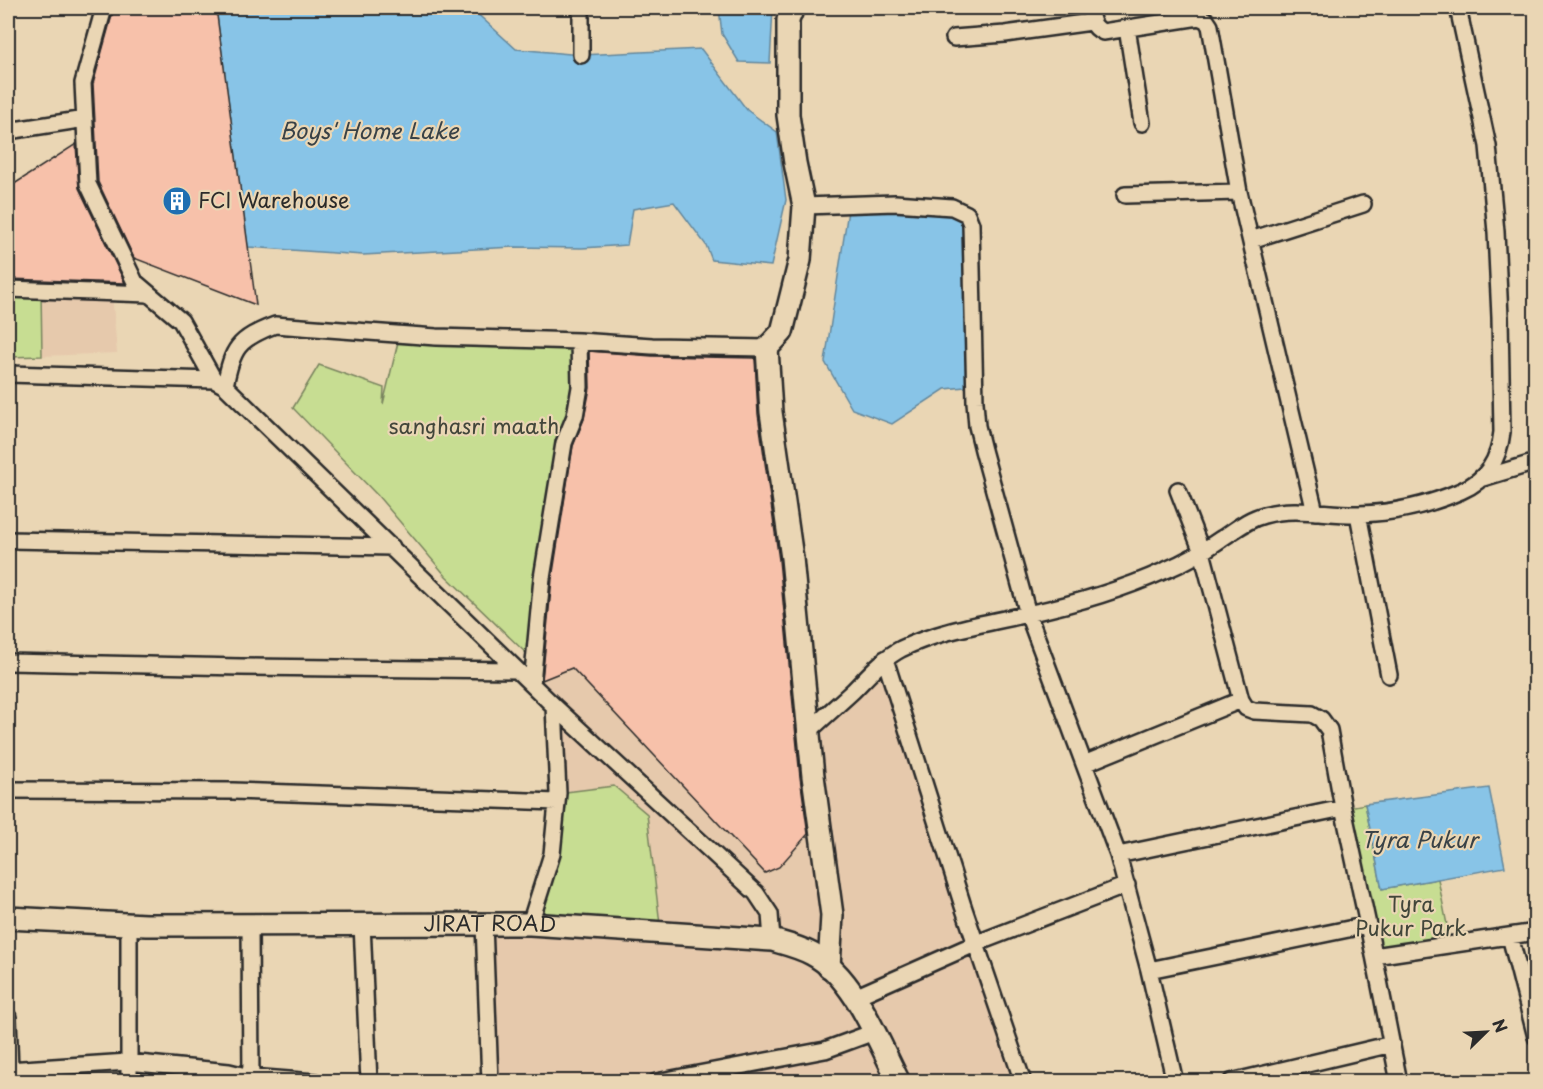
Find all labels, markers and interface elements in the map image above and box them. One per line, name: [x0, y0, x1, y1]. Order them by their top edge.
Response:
water label: Boys' Home Lake: [280, 113, 460, 146]
place label: FCI Warehouse: [198, 183, 350, 215]
building icon: FCI Warehouse: [161, 185, 193, 217]
park label: sanghasri maath: [389, 409, 559, 441]
water label: Tyra Pukur: [1361, 822, 1481, 855]
park label: Tyra Pukur Park: [1355, 887, 1467, 943]
street label: JIRAT ROAD: [423, 906, 557, 940]
north arrow: [1456, 1002, 1516, 1062]
text: N: [1487, 1015, 1514, 1036]

